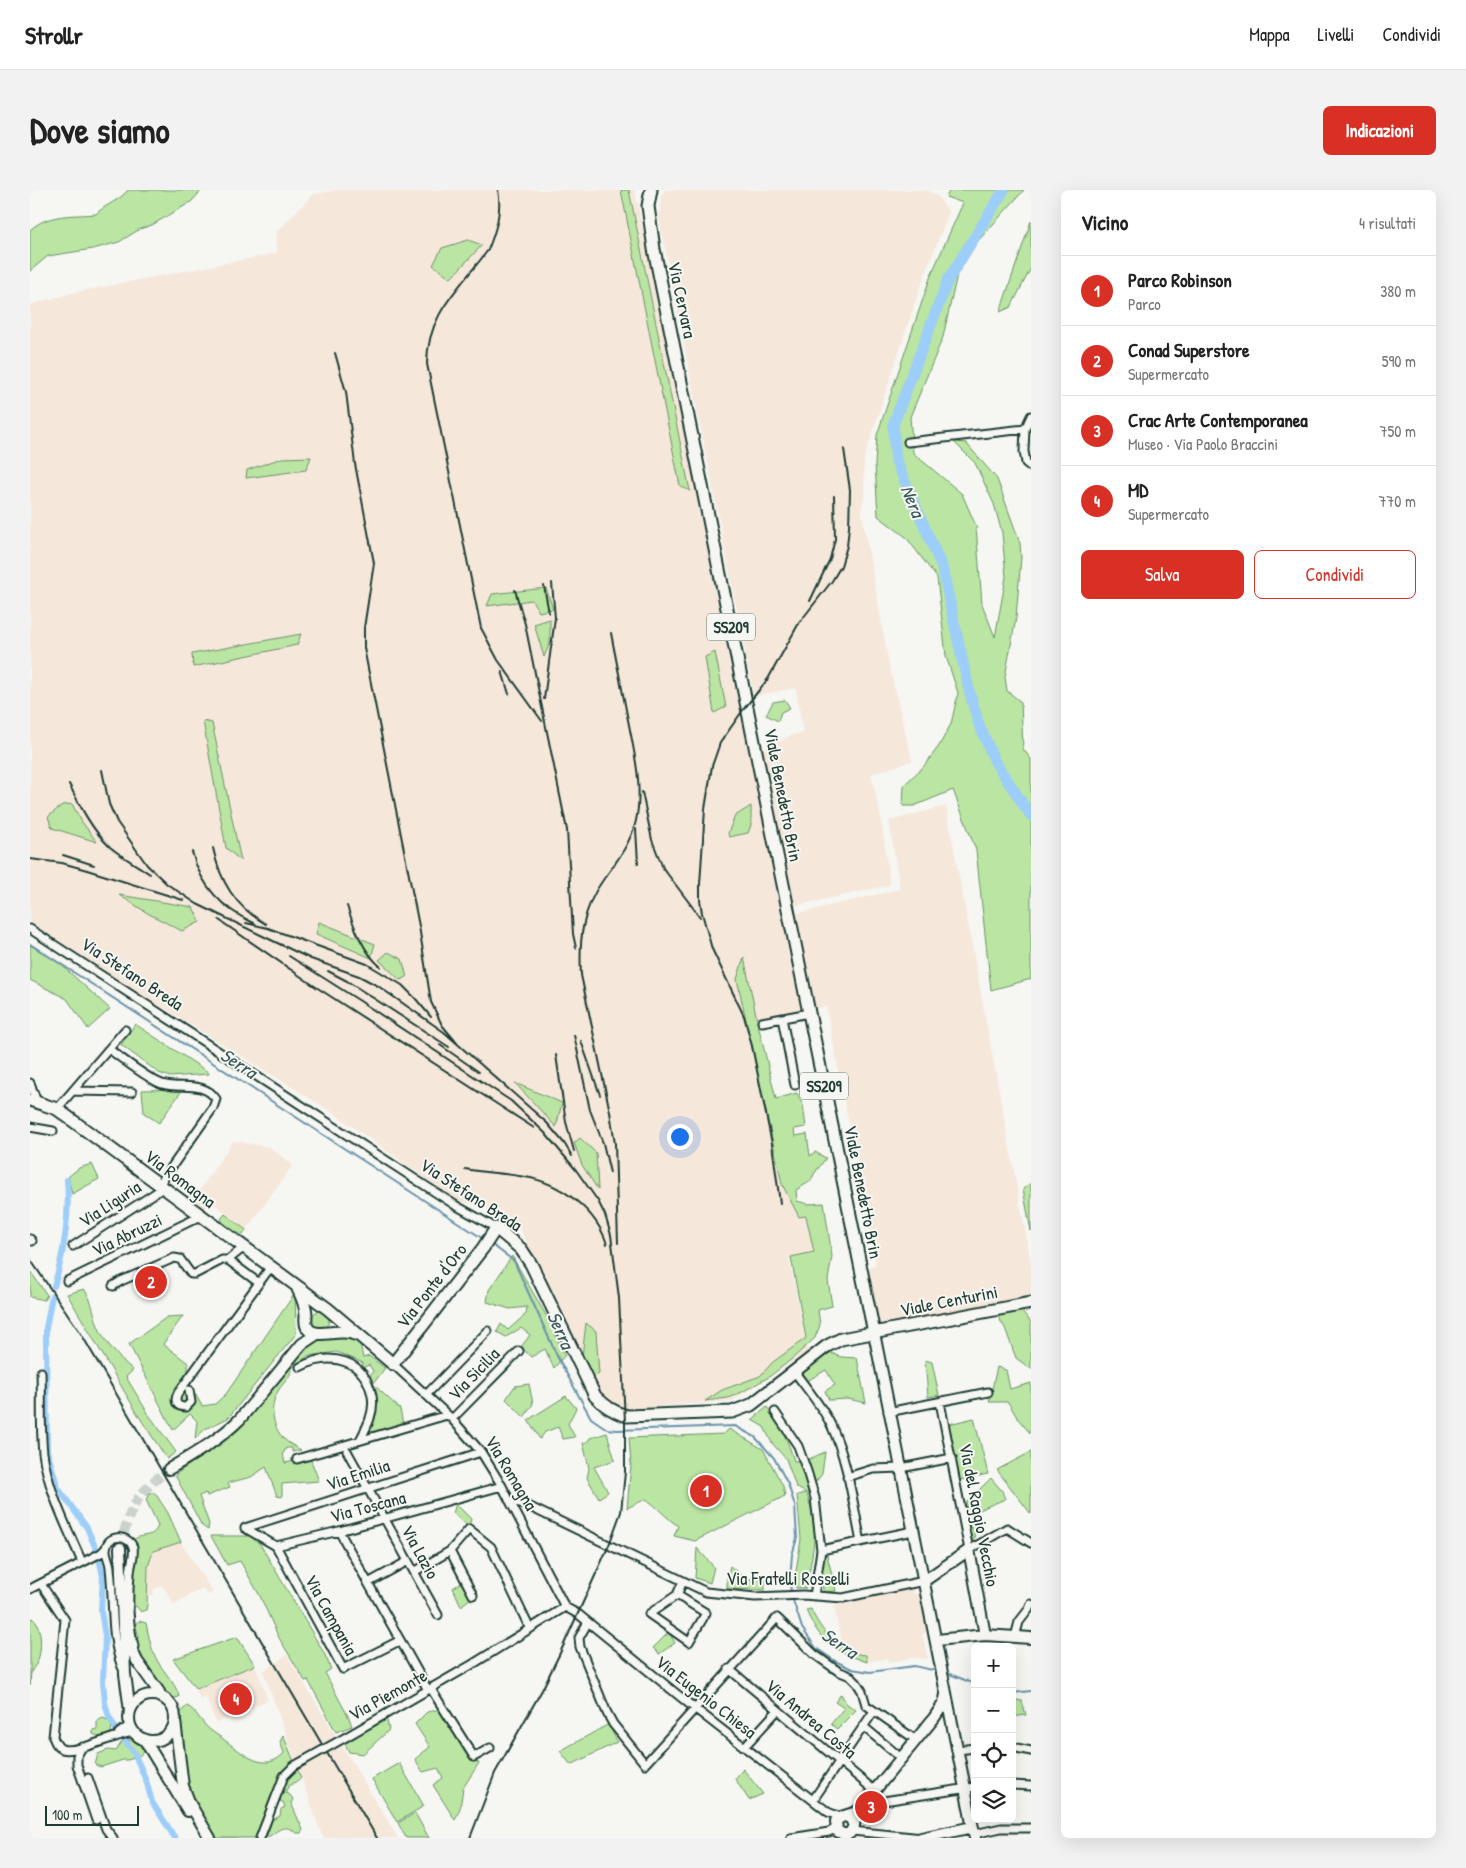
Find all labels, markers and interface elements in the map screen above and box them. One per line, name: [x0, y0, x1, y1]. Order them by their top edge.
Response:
text: Strollr: [25, 19, 83, 51]
text: Mappa: [1249, 22, 1290, 47]
text: Livelli: [1318, 22, 1354, 47]
text: Condividi: [1382, 22, 1441, 47]
button: Indicazioni: [1323, 106, 1436, 155]
text: Dove siamo: [30, 107, 170, 154]
text: Vicino: [1081, 208, 1128, 237]
text: 4 risultati: [1359, 212, 1416, 234]
street label: Via Cervara: [662, 259, 703, 340]
text: Parco Robinson: [1128, 267, 1232, 293]
text: 1: [1094, 280, 1100, 302]
text: 380 m: [1380, 280, 1416, 302]
text: Parco: [1128, 293, 1161, 315]
text: Conad Superstore: [1128, 337, 1250, 363]
text: 2: [1093, 350, 1101, 372]
text: 590 m: [1382, 350, 1416, 372]
text: Supermercato: [1128, 363, 1209, 385]
text: Crac Arte Contemporanea: [1128, 407, 1308, 433]
text: 3: [1093, 420, 1101, 442]
text: 750 m: [1380, 420, 1416, 442]
text: Museo · Via Paolo Braccini: [1128, 433, 1278, 455]
text: MD: [1128, 477, 1148, 503]
water label: Nera: [895, 481, 932, 523]
text: 4: [1094, 490, 1100, 512]
text: 770 m: [1378, 490, 1416, 512]
text: Supermercato: [1128, 503, 1209, 525]
button: Salva: [1081, 550, 1244, 599]
button: Condividi: [1254, 550, 1416, 599]
road number: SS209: [707, 614, 755, 641]
street label: Viale Benedetto Brin: [758, 726, 809, 864]
street label: Via Stefano Breda: [76, 931, 188, 1016]
water label: Serra: [216, 1042, 264, 1086]
road number: SS209: [800, 1072, 848, 1099]
street label: Viale Benedetto Brin: [838, 1123, 889, 1261]
your location: [667, 1124, 693, 1150]
street label: Via Romagna: [140, 1144, 221, 1214]
street label: Via Stefano Breda: [415, 1152, 527, 1237]
street label: Via Liguria: [74, 1174, 146, 1233]
street label: Via Abruzzi: [88, 1207, 166, 1262]
street label: Via Ponte d'Oro: [391, 1238, 473, 1333]
pin: 2: [135, 1263, 167, 1301]
street label: Viale Centurini: [898, 1279, 1000, 1322]
water label: Serra: [541, 1307, 582, 1355]
street label: Via Sicilia: [442, 1342, 505, 1406]
street label: Via Romagna: [479, 1431, 544, 1515]
street label: Via del Raggio Vecchio: [953, 1441, 1006, 1589]
street label: Via Emilia: [323, 1453, 393, 1497]
pin: 1: [690, 1472, 722, 1510]
street label: Via Toscana: [327, 1484, 408, 1529]
street label: Via Lazio: [395, 1520, 445, 1583]
street label: Via Fratelli Rosselli: [726, 1566, 850, 1591]
street label: Via Campania: [299, 1570, 364, 1660]
water label: Serra: [817, 1621, 865, 1666]
map controls: [971, 1643, 1016, 1823]
button: +: [971, 1643, 1016, 1688]
street label: Via Eugenio Chiesa: [651, 1649, 762, 1744]
street label: Via Piemonte: [344, 1663, 432, 1726]
street label: Via Andrea Costa: [760, 1673, 862, 1764]
pin: 4: [220, 1680, 252, 1718]
button: −: [971, 1688, 1016, 1733]
button: locate: [971, 1733, 1016, 1778]
button: layers: [971, 1778, 1016, 1823]
pin: 3: [855, 1788, 887, 1826]
scale bar: [45, 1803, 139, 1826]
text: 100 m: [52, 1805, 82, 1824]

